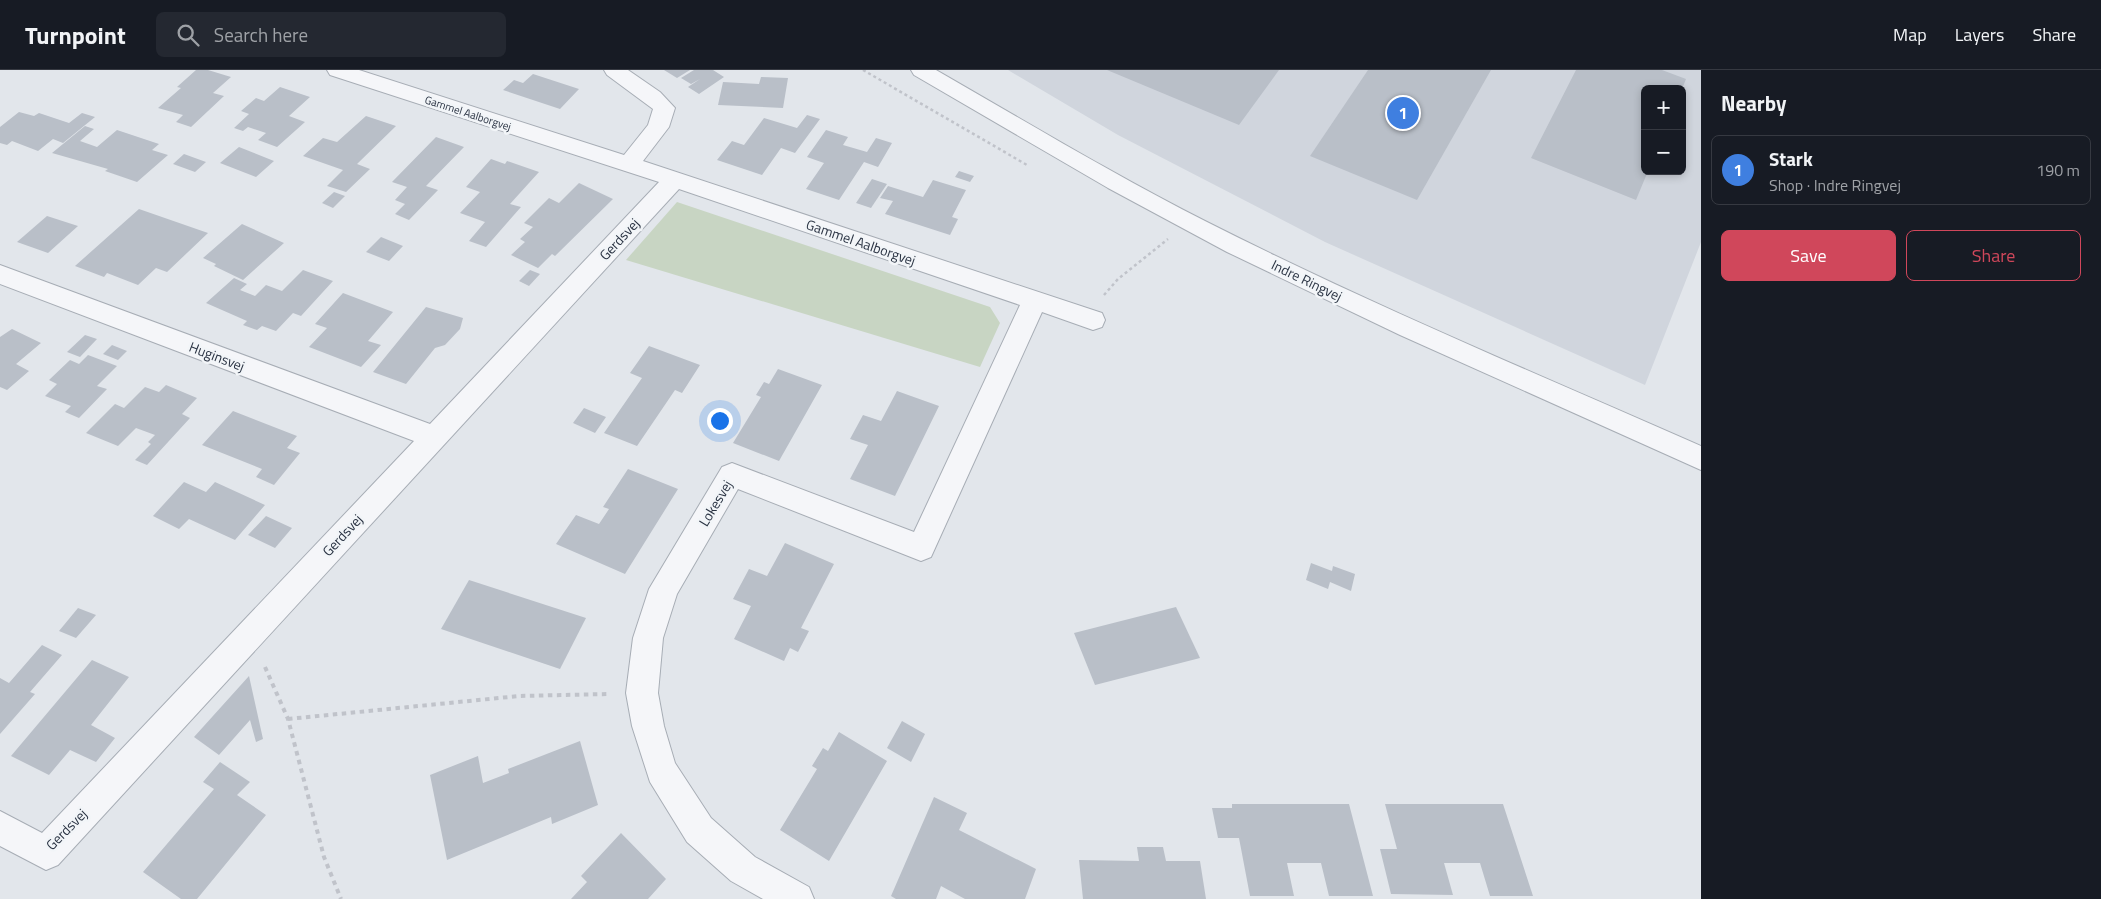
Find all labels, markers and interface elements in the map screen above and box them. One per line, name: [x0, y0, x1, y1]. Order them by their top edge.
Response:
search box: [156, 12, 506, 57]
text: Turnpoint: [25, 17, 126, 53]
text: Search here: [214, 20, 308, 49]
icon: search: [174, 21, 202, 49]
text: Map: [1893, 21, 1927, 48]
text: Layers: [1955, 21, 2004, 48]
text: Share: [2032, 21, 2076, 48]
map controls: [1641, 85, 1686, 175]
button: +: [1641, 85, 1686, 130]
text: Nearby: [1721, 87, 1786, 119]
street label: Gammel Aalborgvej: [423, 91, 513, 135]
pin: 1: [1387, 94, 1419, 132]
button: −: [1641, 130, 1686, 175]
text: Stark: [1769, 144, 1813, 173]
text: 1: [1734, 158, 1742, 182]
text: 190 m: [2036, 158, 2080, 182]
text: Shop · Indre Ringvej: [1769, 173, 1901, 197]
street label: Gerdsvej: [594, 213, 644, 265]
street label: Gammel Aalborgvej: [803, 213, 919, 271]
button: Save: [1721, 230, 1896, 281]
button: Share: [1906, 230, 2081, 281]
street label: Indre Ringvej: [1268, 254, 1346, 306]
street label: Huginsvej: [186, 336, 248, 376]
your location: [707, 408, 733, 434]
street label: Lokesvej: [693, 476, 737, 530]
street label: Gerdsvej: [317, 509, 367, 561]
street label: Gerdsvej: [41, 804, 91, 854]

